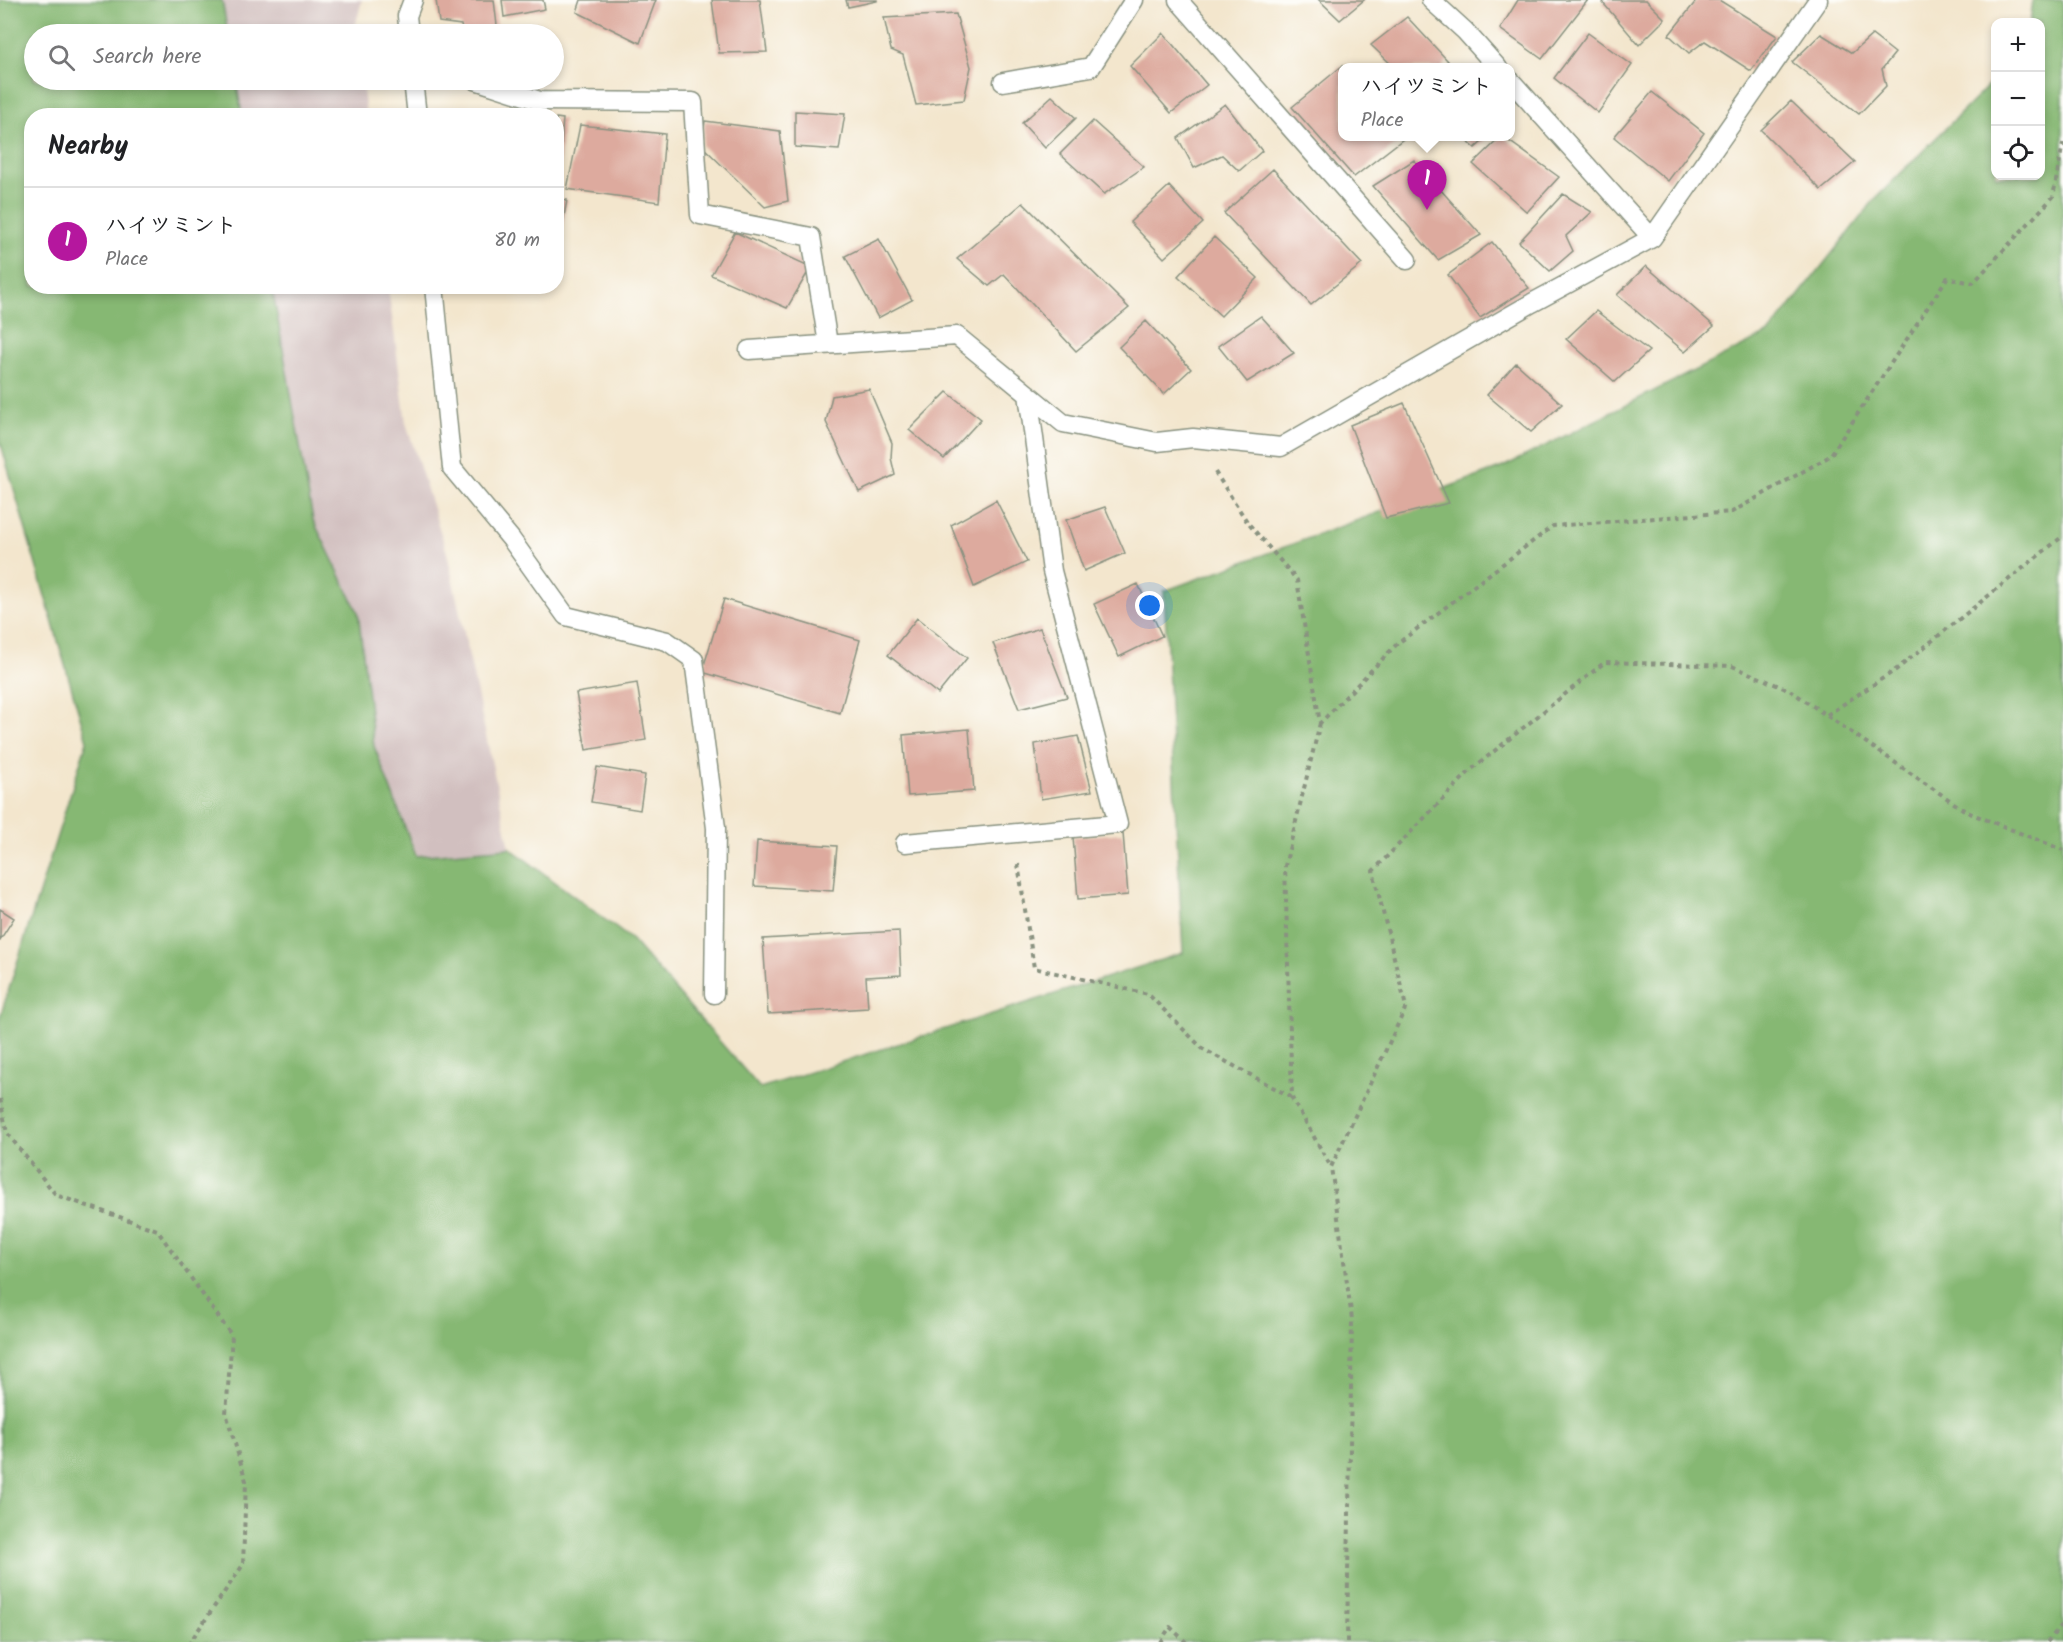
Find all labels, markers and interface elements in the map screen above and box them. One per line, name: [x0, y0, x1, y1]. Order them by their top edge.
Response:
map controls: [1991, 18, 2045, 180]
button: +: [1991, 18, 2045, 72]
search box: [24, 24, 564, 90]
text: Search here: [93, 40, 201, 75]
icon: search: [45, 41, 78, 74]
popup: [1338, 63, 1515, 141]
text: ハイツミント: [1360, 70, 1493, 105]
button: −: [1991, 72, 2045, 126]
text: Place: [1360, 105, 1404, 137]
text: Nearby: [48, 126, 128, 168]
button: locate: [1991, 126, 2045, 180]
pin: 1: [1408, 160, 1446, 210]
text: ハイツミント: [105, 209, 237, 244]
text: 1: [64, 225, 71, 257]
text: 80 m: [494, 225, 540, 257]
text: Place: [105, 244, 148, 276]
your location: [1135, 591, 1164, 620]

